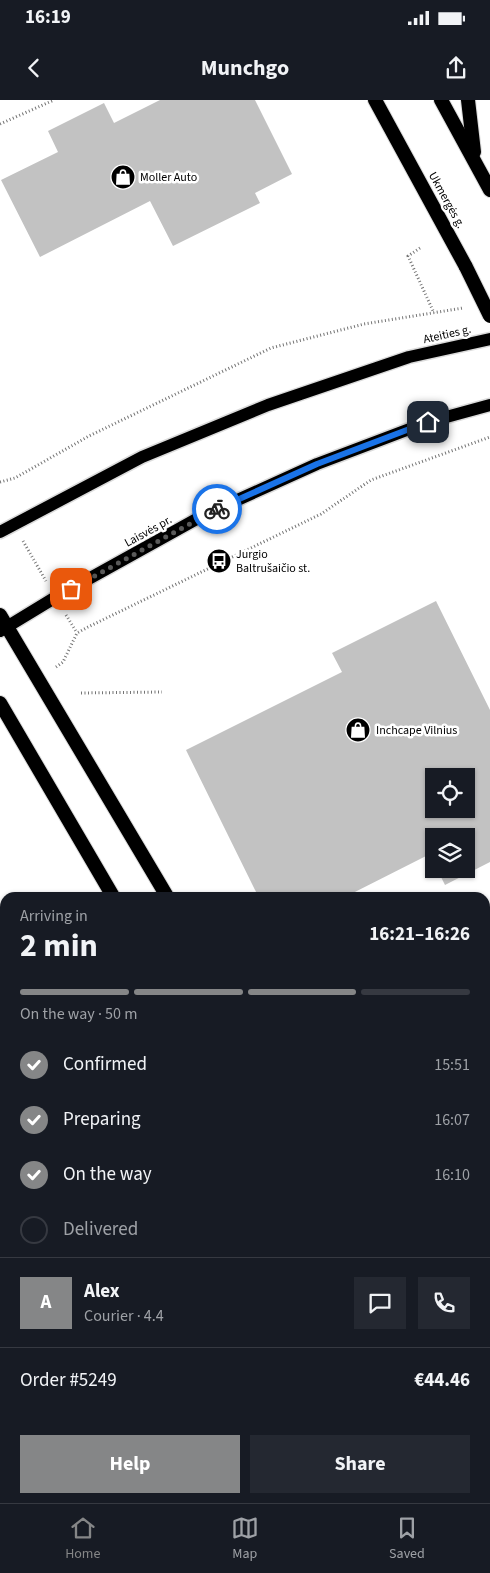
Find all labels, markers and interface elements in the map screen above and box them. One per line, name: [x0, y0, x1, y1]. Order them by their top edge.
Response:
text: 16:19: [25, 4, 71, 31]
text: Munchgo: [201, 52, 289, 84]
icon: back: [20, 54, 48, 82]
icon: share: [442, 54, 470, 82]
shop icon: Moller Auto: [110, 164, 136, 190]
place label: Moller Auto: [140, 169, 197, 186]
street label: Ukmergės g.: [424, 169, 469, 231]
street label: Ateities g.: [422, 321, 473, 348]
pin: [407, 401, 449, 443]
icon: home: [414, 408, 442, 436]
courier: [192, 484, 242, 534]
icon: bike: [203, 495, 231, 523]
street label: Laisvės pr.: [121, 511, 175, 551]
place label: Jurgio Baltrušaičio st.: [236, 546, 310, 577]
bus stop icon: Jurgio Baltrušaičio st.: [206, 548, 232, 574]
pin: [50, 568, 92, 610]
icon: bag: [57, 575, 85, 603]
shop icon: Inchcape Vilnius: [345, 717, 371, 743]
place label: Inchcape Vilnius: [376, 722, 457, 739]
map controls: [425, 768, 475, 878]
button: locate: [425, 768, 475, 818]
button: layers: [425, 828, 475, 878]
text: Arriving in: [20, 905, 88, 927]
text: 16:21–16:26: [369, 921, 470, 948]
text: 2 min: [20, 923, 98, 969]
text: On the way · 50 m: [20, 1003, 137, 1025]
icon: check: [20, 1051, 48, 1079]
text: Confirmed: [63, 1051, 147, 1078]
text: 15:51: [434, 1054, 470, 1076]
icon: check: [20, 1106, 48, 1134]
text: Preparing: [63, 1106, 141, 1133]
text: 16:07: [434, 1109, 470, 1131]
icon: check: [20, 1161, 48, 1189]
text: On the way: [63, 1161, 152, 1188]
text: 16:10: [434, 1164, 470, 1186]
text: Delivered: [63, 1216, 138, 1243]
button: chat: [354, 1277, 406, 1329]
button: phone: [418, 1277, 470, 1329]
text: Alex: [84, 1278, 120, 1305]
text: A: [41, 1289, 51, 1316]
text: Courier · 4.4: [84, 1305, 164, 1327]
text: Order #5249: [20, 1367, 117, 1394]
text: €44.46: [414, 1367, 470, 1394]
button: Help: [20, 1435, 240, 1493]
button: Share: [250, 1435, 470, 1493]
tab: Home: [65, 1514, 100, 1564]
tab: Map: [231, 1514, 259, 1564]
tab: Saved: [389, 1514, 425, 1564]

